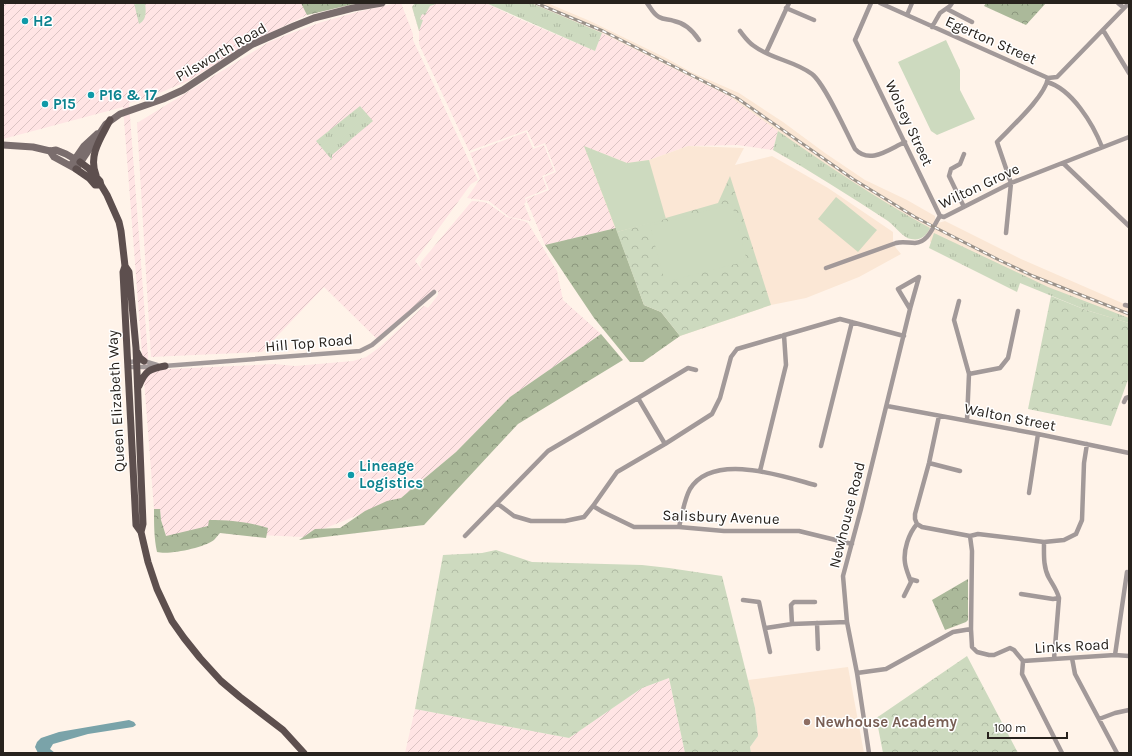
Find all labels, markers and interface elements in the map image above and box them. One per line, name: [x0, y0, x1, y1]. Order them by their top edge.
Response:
place label: H2: [33, 12, 53, 30]
street label: Egerton Street: [943, 12, 1040, 68]
marker: H2: [20, 16, 30, 26]
street label: Pilsworth Road: [172, 19, 270, 85]
street label: Wolsey Street: [881, 77, 937, 169]
place label: P16 & 17: [99, 86, 158, 104]
marker: P16 & 17: [86, 90, 96, 100]
place label: P15: [53, 95, 76, 113]
marker: P15: [40, 99, 50, 109]
street label: Wilton Grove: [936, 159, 1022, 213]
street label: Queen Elizabeth Way: [103, 329, 129, 473]
street label: Hill Top Road: [264, 330, 354, 356]
street label: Walton Street: [963, 399, 1058, 435]
place label: Lineage Logistics: [359, 457, 423, 492]
street label: Newhouse Road: [825, 460, 869, 570]
marker: Lineage Logistics: [346, 470, 356, 480]
street label: Salisbury Avenue: [662, 506, 780, 528]
street label: Links Road: [1034, 635, 1110, 657]
place label: Newhouse Academy: [815, 713, 957, 731]
scale bar: [988, 714, 1067, 740]
marker: Newhouse Academy: [802, 717, 812, 727]
text: 100 m: [994, 721, 1026, 735]

